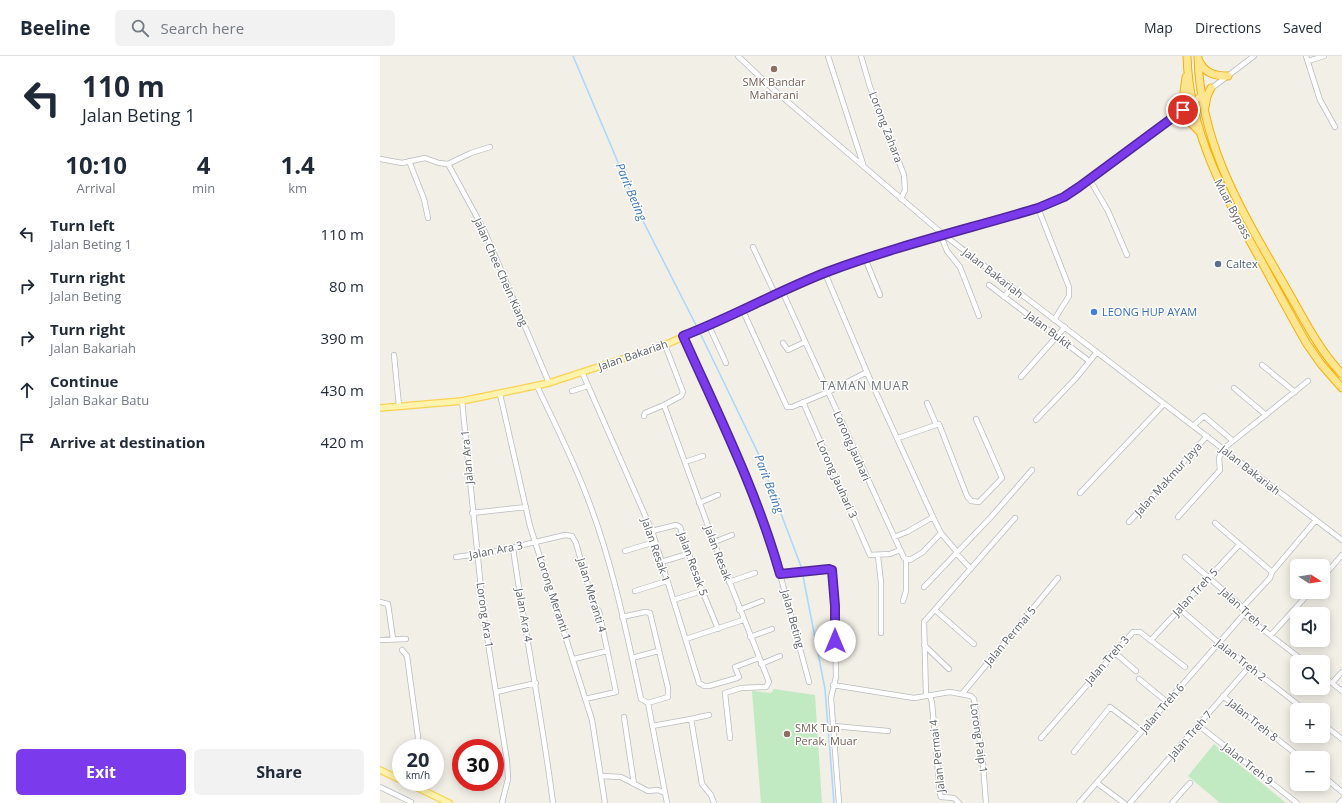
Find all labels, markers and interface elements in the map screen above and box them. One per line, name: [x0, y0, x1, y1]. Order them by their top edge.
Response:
search box: [115, 10, 395, 46]
text: Beeline: [20, 15, 91, 41]
icon: search: [129, 17, 151, 39]
text: Search here: [161, 18, 244, 38]
text: Map: [1144, 18, 1173, 37]
text: Directions: [1195, 18, 1261, 37]
text: Saved: [1283, 18, 1322, 37]
marker: SMK Bandar Maharani: [769, 64, 779, 74]
text: 110 m: [82, 67, 165, 105]
icon: left: [16, 72, 68, 124]
place label: SMK Bandar Maharani: [743, 74, 806, 102]
street label: Lorong Zahara: [866, 89, 907, 164]
pin: [1166, 93, 1200, 127]
icon: arrive: [1172, 99, 1194, 121]
text: Jalan Beting 1: [82, 103, 196, 127]
text: 10:10: [65, 148, 127, 181]
text: 4: [197, 148, 211, 181]
text: 1.4: [281, 148, 315, 181]
water label: Parit Beting: [612, 160, 652, 224]
street label: Muar Bypass: [1211, 176, 1256, 241]
text: Arrival: [76, 179, 116, 197]
text: min: [192, 179, 215, 197]
text: km: [288, 179, 307, 197]
street label: Jalan Chee Chein Kiang: [470, 214, 532, 328]
text: Turn left: [50, 215, 115, 235]
icon: left: [16, 223, 38, 245]
text: 110 m: [320, 224, 364, 244]
text: Jalan Beting 1: [50, 235, 132, 253]
street label: Jalan Bakariah: [959, 244, 1027, 301]
place label: Caltex: [1226, 256, 1258, 271]
marker: Caltex: [1213, 259, 1223, 269]
text: Turn right: [50, 267, 125, 287]
icon: right: [16, 275, 38, 297]
text: 80 m: [329, 276, 364, 296]
text: Jalan Beting: [50, 287, 121, 305]
place label: LEONG HUP AYAM: [1102, 304, 1197, 319]
street label: Jalan Bukit: [1022, 307, 1075, 352]
marker: LEONG HUP AYAM: [1089, 307, 1099, 317]
text: Turn right: [50, 319, 125, 339]
icon: right: [16, 327, 38, 349]
text: 390 m: [320, 328, 364, 348]
street label: Jalan Bakariah: [595, 336, 670, 374]
text: Jalan Bakariah: [50, 339, 136, 357]
text: Continue: [50, 371, 118, 391]
district label: TAMAN MUAR: [820, 377, 910, 394]
icon: ahead: [16, 379, 38, 401]
text: 430 m: [320, 380, 364, 400]
text: Jalan Bakar Batu: [50, 391, 149, 409]
street label: Lorong Jauhari: [830, 408, 875, 483]
street label: Jalan Ara 1: [457, 429, 476, 486]
icon: arrive: [16, 431, 38, 453]
text: Arrive at destination: [50, 432, 205, 452]
text: 420 m: [320, 432, 364, 452]
street label: Lorong Jauhari 3: [813, 437, 861, 520]
street label: Jalan Makmur Jaya: [1130, 439, 1205, 519]
street label: Jalan Bakariah: [1216, 441, 1284, 498]
water label: Parit Beting: [750, 452, 789, 516]
street label: Jalan Resak 1: [638, 515, 674, 584]
street label: Jalan Resak: [701, 522, 736, 583]
street label: Jalan Resak 5: [675, 529, 712, 598]
street label: Jalan Ara 3: [467, 537, 524, 562]
street label: Lorong Meranti 1: [534, 554, 575, 642]
street label: Jalan Meranti 4: [574, 555, 611, 634]
north arrow: [1290, 559, 1330, 599]
map controls: [1290, 559, 1330, 791]
street label: Jalan Treh 5: [1168, 565, 1221, 620]
street label: Lorong Ara 1: [473, 581, 497, 649]
street label: Jalan Treh 1: [1216, 583, 1271, 636]
street label: Jalan Ara 4: [512, 586, 537, 644]
street label: Jalan Beting: [778, 587, 809, 650]
street label: Jalan Permai 5: [980, 603, 1039, 669]
button: sound: [1290, 607, 1330, 647]
position arrow: [814, 620, 856, 662]
street label: Jalan Treh 3: [1081, 632, 1132, 688]
street label: Jalan Treh 2: [1212, 635, 1270, 684]
button: search: [1290, 655, 1330, 695]
street label: Jalan Treh 6: [1136, 680, 1187, 736]
street label: Jalan Treh 8: [1224, 694, 1281, 744]
street label: Lorong Paip 1: [967, 702, 992, 774]
button: +: [1290, 703, 1330, 743]
street label: Jalan Treh 7: [1164, 707, 1215, 763]
street label: Jalan Permai 4: [925, 718, 948, 794]
place label: SMK Tun Perak, Muar: [795, 720, 858, 748]
marker: SMK Tun Perak, Muar: [782, 729, 792, 739]
speed limit sign: 30: [452, 739, 504, 791]
street label: Jalan Treh 9: [1219, 739, 1277, 788]
text: 20: [407, 746, 429, 773]
button: Exit: [16, 749, 186, 795]
button: Share: [194, 749, 364, 795]
button: −: [1290, 751, 1330, 791]
text: km/h: [406, 768, 430, 782]

